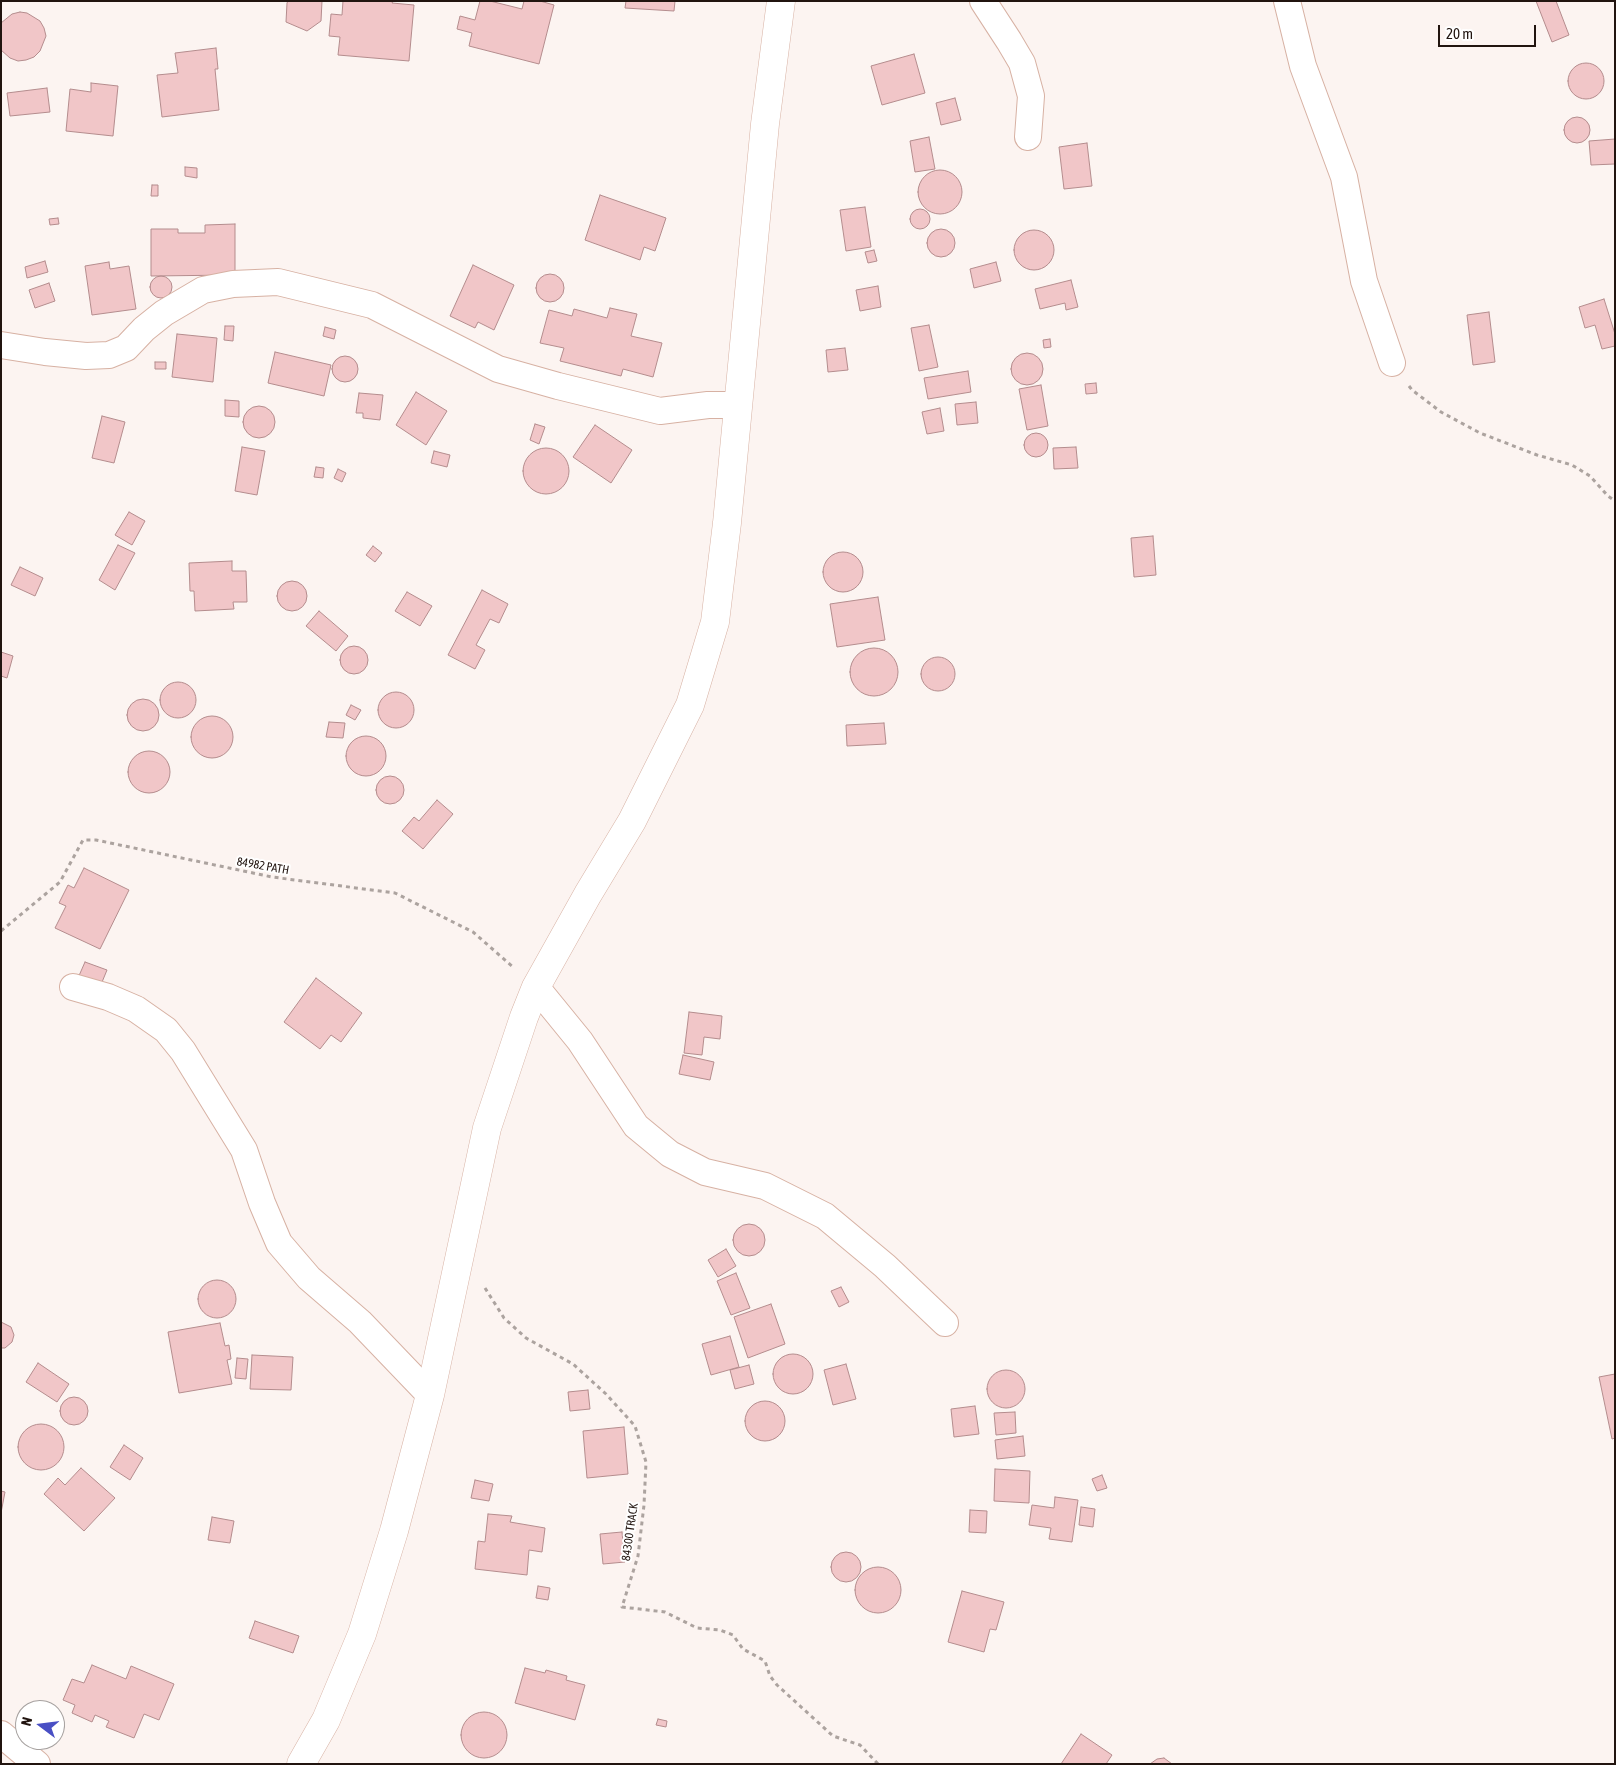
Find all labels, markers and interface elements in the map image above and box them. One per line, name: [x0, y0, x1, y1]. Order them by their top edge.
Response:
scale bar: [1441, 15, 1538, 47]
text: 20 m: [1446, 25, 1473, 42]
street label: 84982 PATH: [236, 854, 290, 878]
street label: 84300 TRACK: [619, 1502, 641, 1562]
north arrow: [15, 1700, 65, 1750]
text: N: [18, 1715, 35, 1727]

